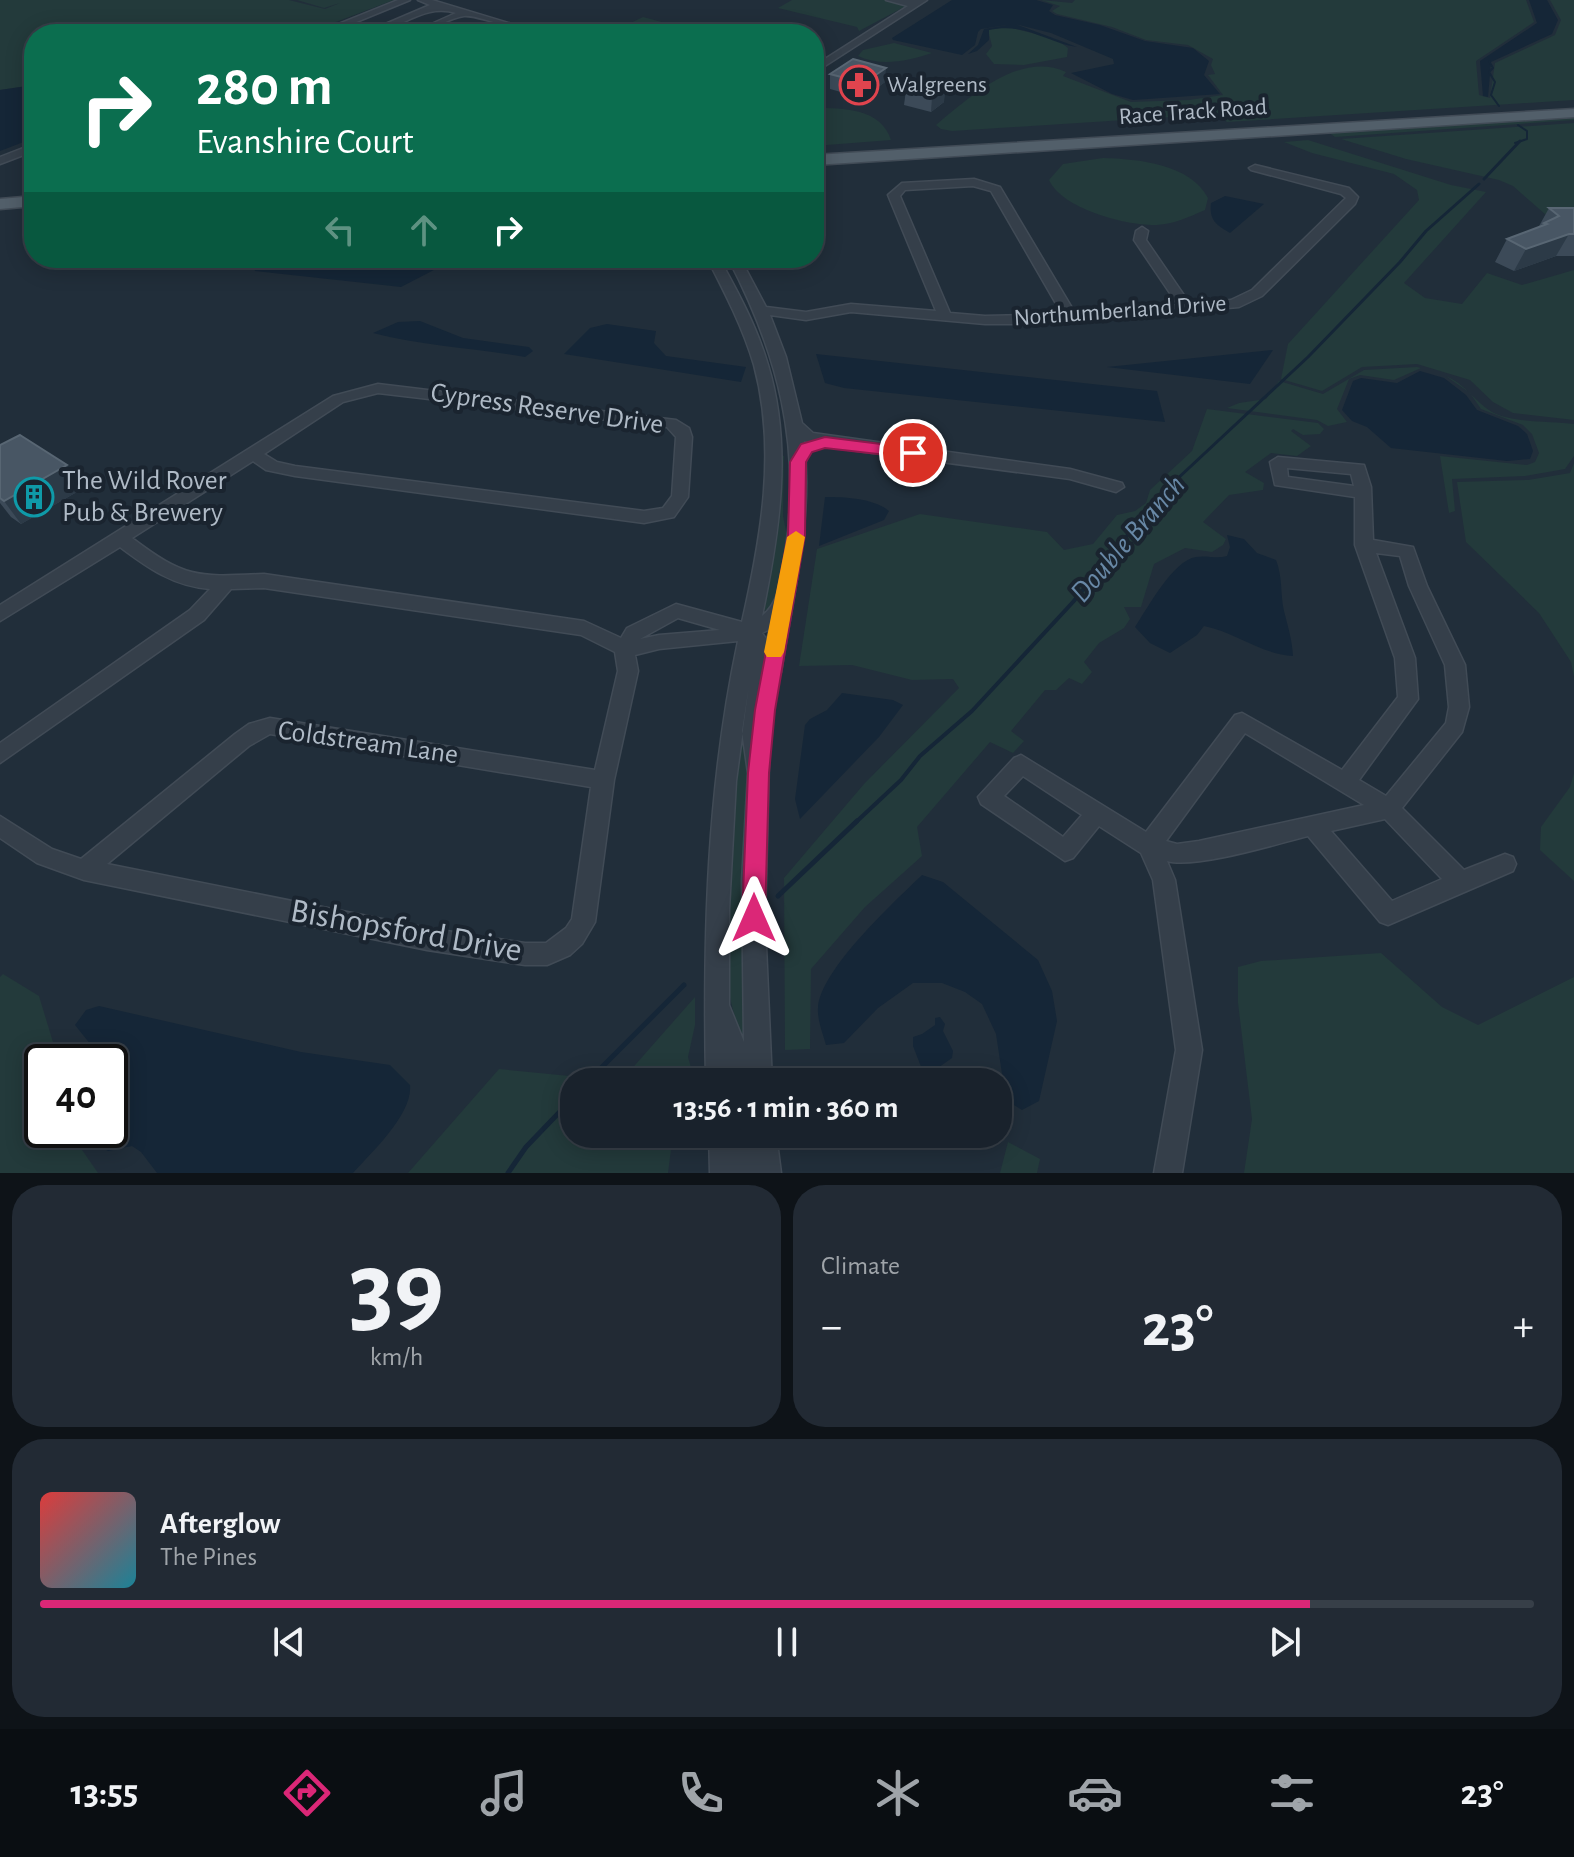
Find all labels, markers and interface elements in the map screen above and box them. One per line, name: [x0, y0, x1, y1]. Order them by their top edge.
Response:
icon: right: [64, 56, 168, 160]
text: 280 m: [196, 59, 333, 115]
pharmacy icon: Walgreens: [838, 64, 880, 106]
place label: Walgreens: [887, 73, 987, 97]
street label: Race Track Road: [1118, 95, 1268, 129]
text: Evanshire Court: [196, 124, 413, 160]
icon: left: [318, 208, 362, 252]
icon: ahead: [402, 208, 446, 252]
icon: right: [486, 208, 530, 252]
street label: Northumberland Drive: [1013, 292, 1227, 330]
street label: Cypress Reserve Drive: [429, 379, 665, 439]
pin: [879, 419, 947, 487]
icon: arrive: [891, 431, 935, 475]
place label: The Wild Rover Pub & Brewery: [62, 467, 227, 527]
water label: Double Branch: [1065, 470, 1191, 608]
building icon: The Wild Rover Pub & Brewery: [13, 476, 55, 518]
street label: Coldstream Lane: [276, 716, 460, 770]
position arrow: [712, 876, 796, 960]
street label: Bishopsford Drive: [288, 894, 524, 968]
speed limit sign: 40: [24, 1044, 128, 1148]
text: 13:56 · 1 min · 360 m: [674, 1093, 898, 1123]
text: 39: [349, 1238, 444, 1342]
text: Climate: [821, 1253, 900, 1279]
text: 23°: [1142, 1297, 1213, 1357]
text: −: [821, 1305, 842, 1349]
text: +: [1513, 1305, 1534, 1349]
text: km/h: [370, 1344, 423, 1370]
text: Afterglow: [160, 1509, 281, 1539]
text: The Pines: [160, 1544, 257, 1570]
icon: previous: [267, 1620, 311, 1664]
icon: pause: [765, 1620, 809, 1664]
icon: next: [1263, 1620, 1307, 1664]
icon: directions: [279, 1765, 335, 1821]
icon: music: [476, 1765, 532, 1821]
icon: phone: [673, 1765, 729, 1821]
icon: climate: [870, 1765, 926, 1821]
icon: car: [1067, 1765, 1123, 1821]
icon: filters: [1264, 1765, 1320, 1821]
text: 13:55: [70, 1775, 138, 1811]
text: 23°: [1461, 1775, 1504, 1811]

